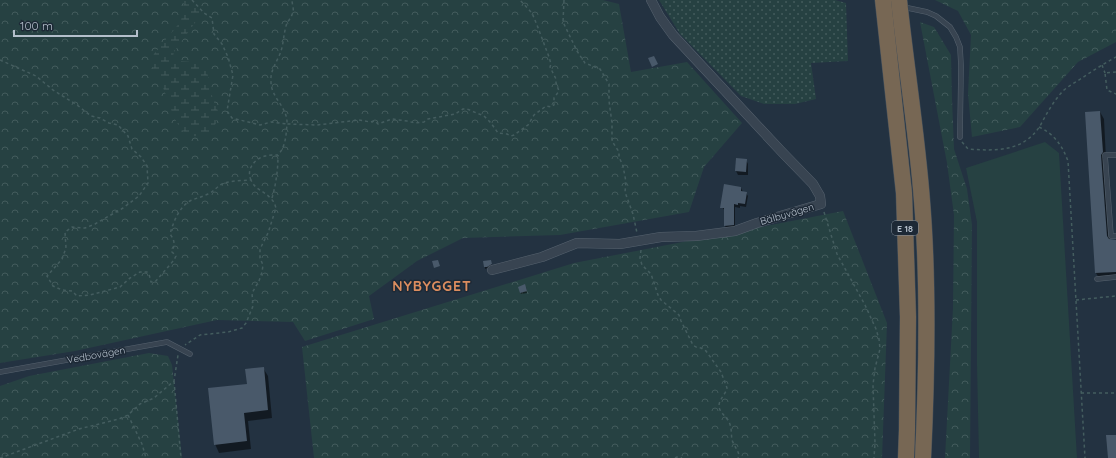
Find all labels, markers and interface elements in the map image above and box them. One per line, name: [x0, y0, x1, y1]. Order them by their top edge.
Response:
scale bar: [14, 12, 137, 38]
text: 100 m: [20, 18, 53, 33]
street label: Bälbyvägen: [759, 200, 815, 228]
road number: E 18: [892, 221, 918, 235]
district label: NYBYGGET: [392, 277, 472, 295]
street label: Vedbovägen: [66, 343, 126, 367]

